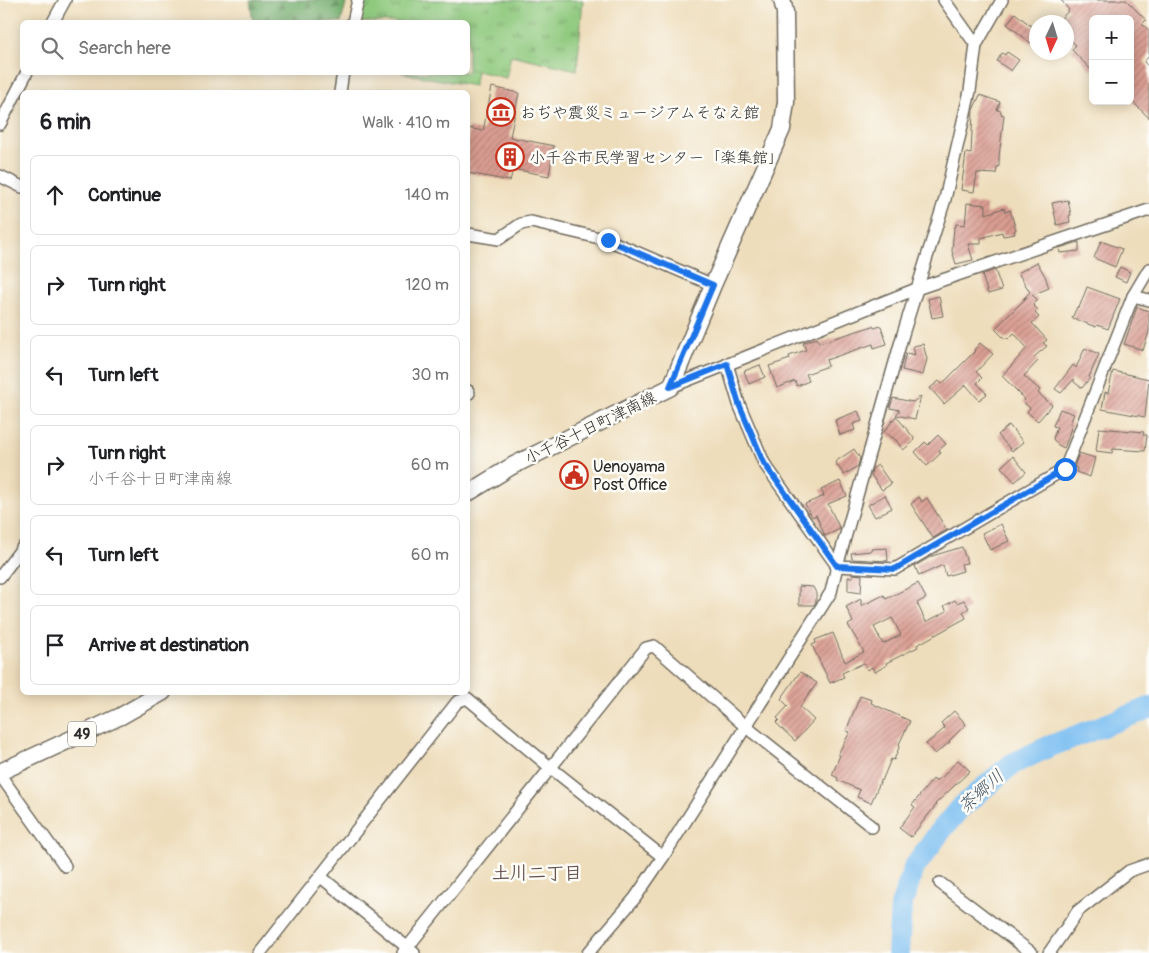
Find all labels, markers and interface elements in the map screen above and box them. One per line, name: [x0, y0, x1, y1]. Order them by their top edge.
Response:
north arrow: [1029, 15, 1074, 60]
map controls: [1089, 15, 1134, 105]
button: +: [1089, 15, 1134, 60]
search box: [20, 20, 470, 75]
icon: search: [38, 34, 66, 62]
text: Search here: [78, 36, 171, 60]
button: −: [1089, 60, 1134, 105]
museum icon: おぢや震災ミュージアムそなえ館: [486, 97, 516, 127]
place label: おぢや震災ミュージアムそなえ館: [520, 103, 760, 123]
text: 6 min: [40, 109, 91, 136]
text: Walk · 410 m: [362, 113, 450, 133]
building icon: 小千谷市民学習センター「楽集館」: [495, 142, 525, 172]
place label: 小千谷市民学習センター「楽集館」: [529, 148, 784, 168]
icon: ahead: [41, 181, 69, 209]
text: Continue: [88, 183, 161, 207]
text: 140 m: [405, 185, 449, 205]
route end: [597, 229, 620, 252]
icon: right: [41, 271, 69, 299]
text: Turn right: [88, 273, 166, 297]
text: 120 m: [405, 275, 449, 295]
icon: left: [41, 361, 69, 389]
text: Turn left: [88, 363, 158, 387]
text: 30 m: [411, 365, 449, 385]
street label: 小千谷十日町津南線: [521, 387, 660, 468]
text: Turn right: [88, 441, 166, 465]
icon: right: [41, 451, 69, 479]
text: 60 m: [411, 455, 449, 475]
place label: Uenoyama Post Office: [593, 457, 667, 495]
route start: [1054, 458, 1077, 481]
public building icon: Uenoyama Post Office: [559, 460, 589, 490]
text: 小千谷十日町津南線: [88, 469, 232, 489]
icon: left: [41, 541, 69, 569]
text: Turn left: [88, 543, 158, 567]
text: 60 m: [411, 545, 449, 565]
icon: arrive: [41, 631, 69, 659]
text: Arrive at destination: [88, 633, 249, 657]
road number: 49: [68, 722, 96, 746]
water label: 茶郷川: [954, 765, 1009, 818]
district label: 土川二丁目: [492, 862, 582, 885]

